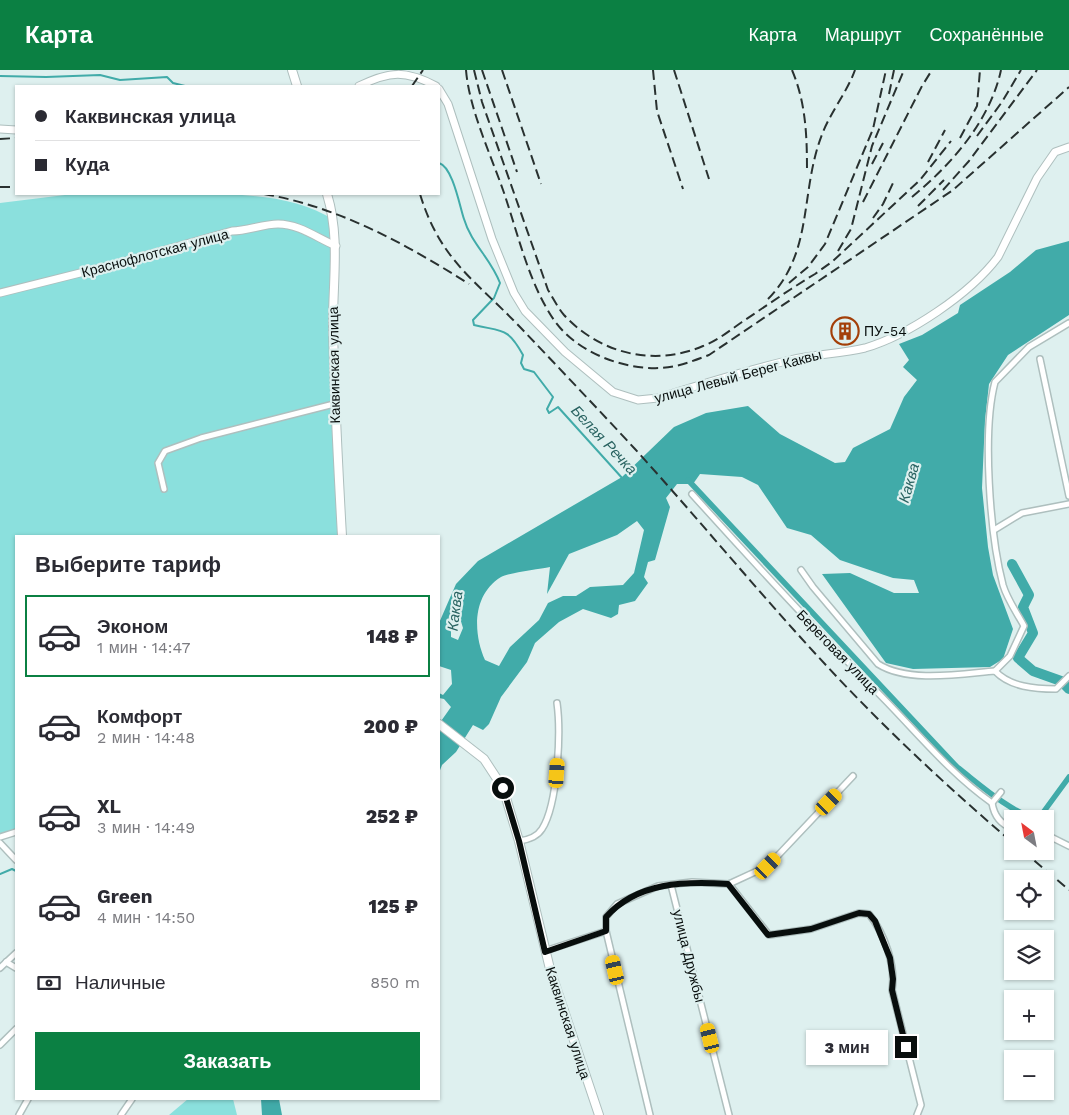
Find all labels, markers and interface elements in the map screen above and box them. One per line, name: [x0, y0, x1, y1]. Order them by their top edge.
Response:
text: Карта: [25, 21, 93, 49]
text: Карта: [749, 24, 797, 45]
text: Маршрут: [825, 24, 901, 45]
text: Сохранённые: [929, 24, 1044, 45]
text: Каквинская улица: [65, 105, 235, 128]
text: Куда: [65, 153, 109, 176]
street label: Краснофлотская улица: [80, 226, 230, 280]
street label: Каквинская улица: [325, 306, 343, 424]
building icon: ПУ-54: [830, 316, 860, 346]
place label: ПУ-54: [864, 323, 907, 339]
street label: улица Левый Берег Каквы: [653, 346, 823, 406]
water label: Белая Речка: [567, 402, 641, 478]
water label: Каква: [895, 461, 923, 505]
text: Выберите тариф: [35, 552, 221, 577]
water label: Каква: [444, 590, 466, 632]
street label: Береговая улица: [794, 607, 882, 698]
icon: car: [37, 614, 82, 659]
text: Эконом: [97, 615, 168, 638]
text: 148 ₽: [367, 625, 418, 648]
text: 1 мин · 14:47: [97, 638, 190, 657]
icon: car: [37, 704, 82, 749]
text: Комфорт: [97, 705, 182, 728]
text: 200 ₽: [363, 715, 418, 738]
text: 2 мин · 14:48: [97, 728, 195, 747]
car: [548, 758, 565, 788]
route start: [492, 777, 514, 799]
car: [813, 786, 844, 818]
icon: car: [37, 794, 82, 839]
text: XL: [97, 795, 121, 818]
text: 252 ₽: [366, 805, 418, 828]
north arrow: [1004, 810, 1054, 860]
map controls: [1004, 810, 1054, 1100]
text: 3 мин · 14:49: [97, 818, 195, 837]
car: [752, 850, 783, 882]
button: locate: [1004, 870, 1054, 920]
icon: car: [37, 884, 82, 929]
text: Green: [97, 885, 153, 908]
text: 125 ₽: [369, 895, 418, 918]
text: 4 мин · 14:50: [97, 908, 195, 927]
street label: улица Дружбы: [670, 908, 708, 1004]
button: layers: [1004, 930, 1054, 980]
car: [604, 954, 625, 986]
street label: Каквинская улица: [542, 965, 594, 1081]
icon: cash: [35, 969, 63, 997]
text: Наличные: [75, 971, 166, 994]
text: 850 m: [370, 973, 420, 992]
button: +: [1004, 990, 1054, 1040]
car: [699, 1022, 720, 1054]
callout: 3 мин: [806, 1030, 888, 1064]
button: Заказать: [35, 1032, 420, 1090]
route end: [895, 1036, 917, 1058]
text: 3 мин: [824, 1038, 870, 1057]
button: −: [1004, 1050, 1054, 1100]

